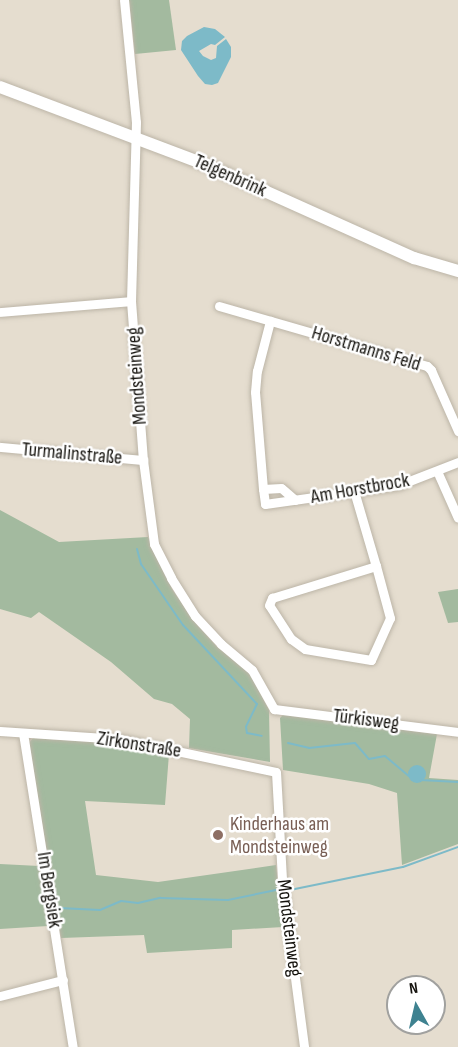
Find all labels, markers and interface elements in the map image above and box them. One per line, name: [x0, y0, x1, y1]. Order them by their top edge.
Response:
street label: Telgenbrink: [190, 149, 270, 203]
street label: Horstmanns Feld: [309, 321, 423, 377]
street label: Mondsteinweg: [122, 326, 152, 426]
street label: Turmalinstraße: [21, 438, 123, 470]
street label: Am Horstbrock: [309, 469, 411, 509]
street label: Türkisweg: [332, 704, 400, 736]
street label: Zirkonstraße: [95, 727, 183, 763]
place label: Kinderhaus am Mondsteinweg: [230, 812, 329, 859]
marker: Kinderhaus am Mondsteinweg: [211, 828, 225, 842]
street label: Im Bergsiek: [31, 850, 67, 930]
street label: Mondsteinweg: [271, 878, 307, 978]
north arrow: [386, 975, 446, 1035]
text: N: [408, 979, 419, 999]

